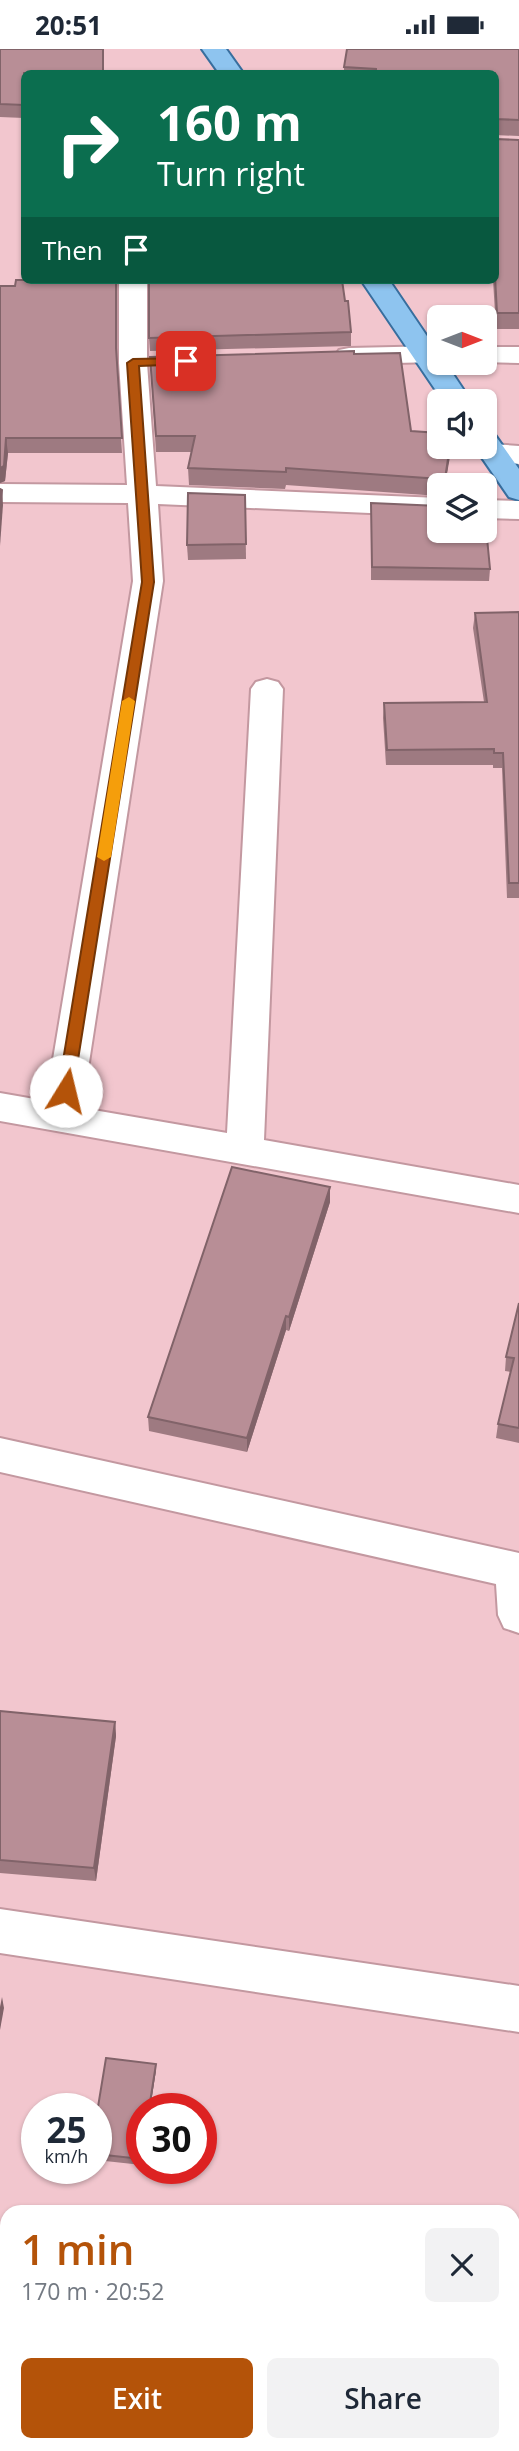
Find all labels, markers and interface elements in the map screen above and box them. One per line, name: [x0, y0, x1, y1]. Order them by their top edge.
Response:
text: 20:51: [35, 7, 102, 43]
text: 160 m: [157, 89, 302, 155]
icon: right: [42, 98, 133, 189]
text: Turn right: [157, 152, 305, 195]
icon: arrive: [117, 231, 155, 269]
text: Then: [42, 232, 103, 268]
north arrow: [427, 305, 497, 375]
map controls: [427, 305, 497, 543]
pin: [156, 331, 216, 391]
icon: arrive: [167, 342, 205, 380]
button: sound: [427, 389, 497, 459]
button: layers: [427, 473, 497, 543]
position arrow: [29, 1054, 103, 1128]
speed limit sign: 30: [126, 2093, 217, 2184]
text: 25: [46, 2106, 87, 2153]
text: km/h: [45, 2144, 88, 2168]
text: 1 min: [21, 2220, 134, 2277]
button: close: [425, 2228, 499, 2302]
text: 170 m · 20:52: [21, 2275, 164, 2307]
button: Exit: [21, 2358, 253, 2438]
button: Share: [267, 2358, 499, 2438]

